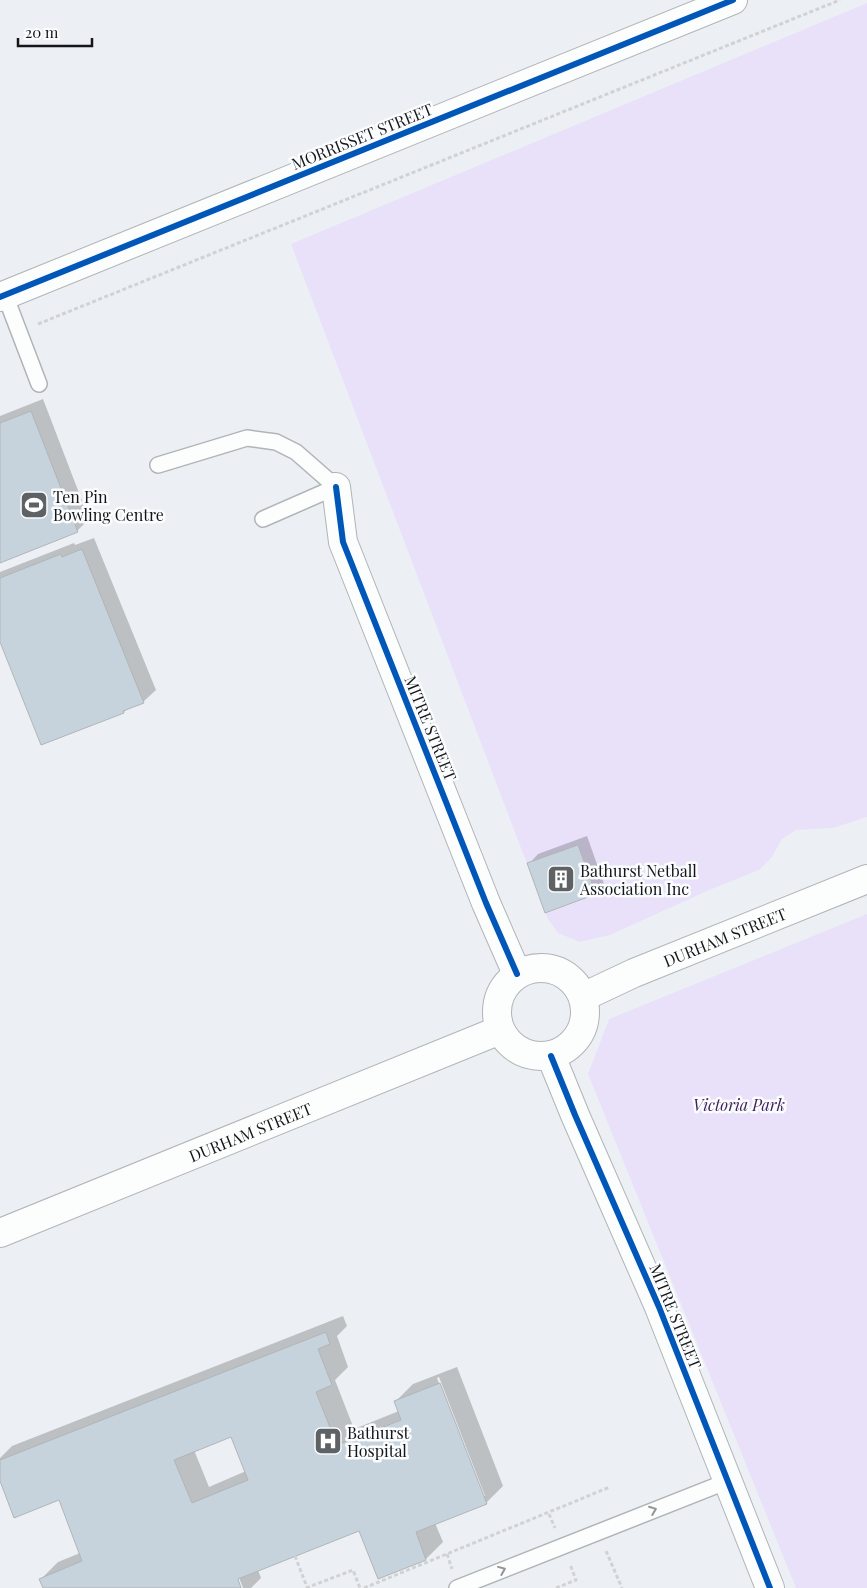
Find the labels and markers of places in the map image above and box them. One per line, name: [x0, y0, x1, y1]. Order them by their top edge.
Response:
place label: Ten Pin Bowling Centre: [53, 486, 164, 525]
sports icon: Ten Pin Bowling Centre: [19, 490, 49, 520]
place label: Bathurst Netball Association Inc: [579, 860, 697, 899]
building icon: Bathurst Netball Association Inc: [546, 864, 576, 894]
place label: Bathurst Hospital: [347, 1422, 410, 1461]
hospital icon: Bathurst Hospital: [313, 1426, 343, 1456]

